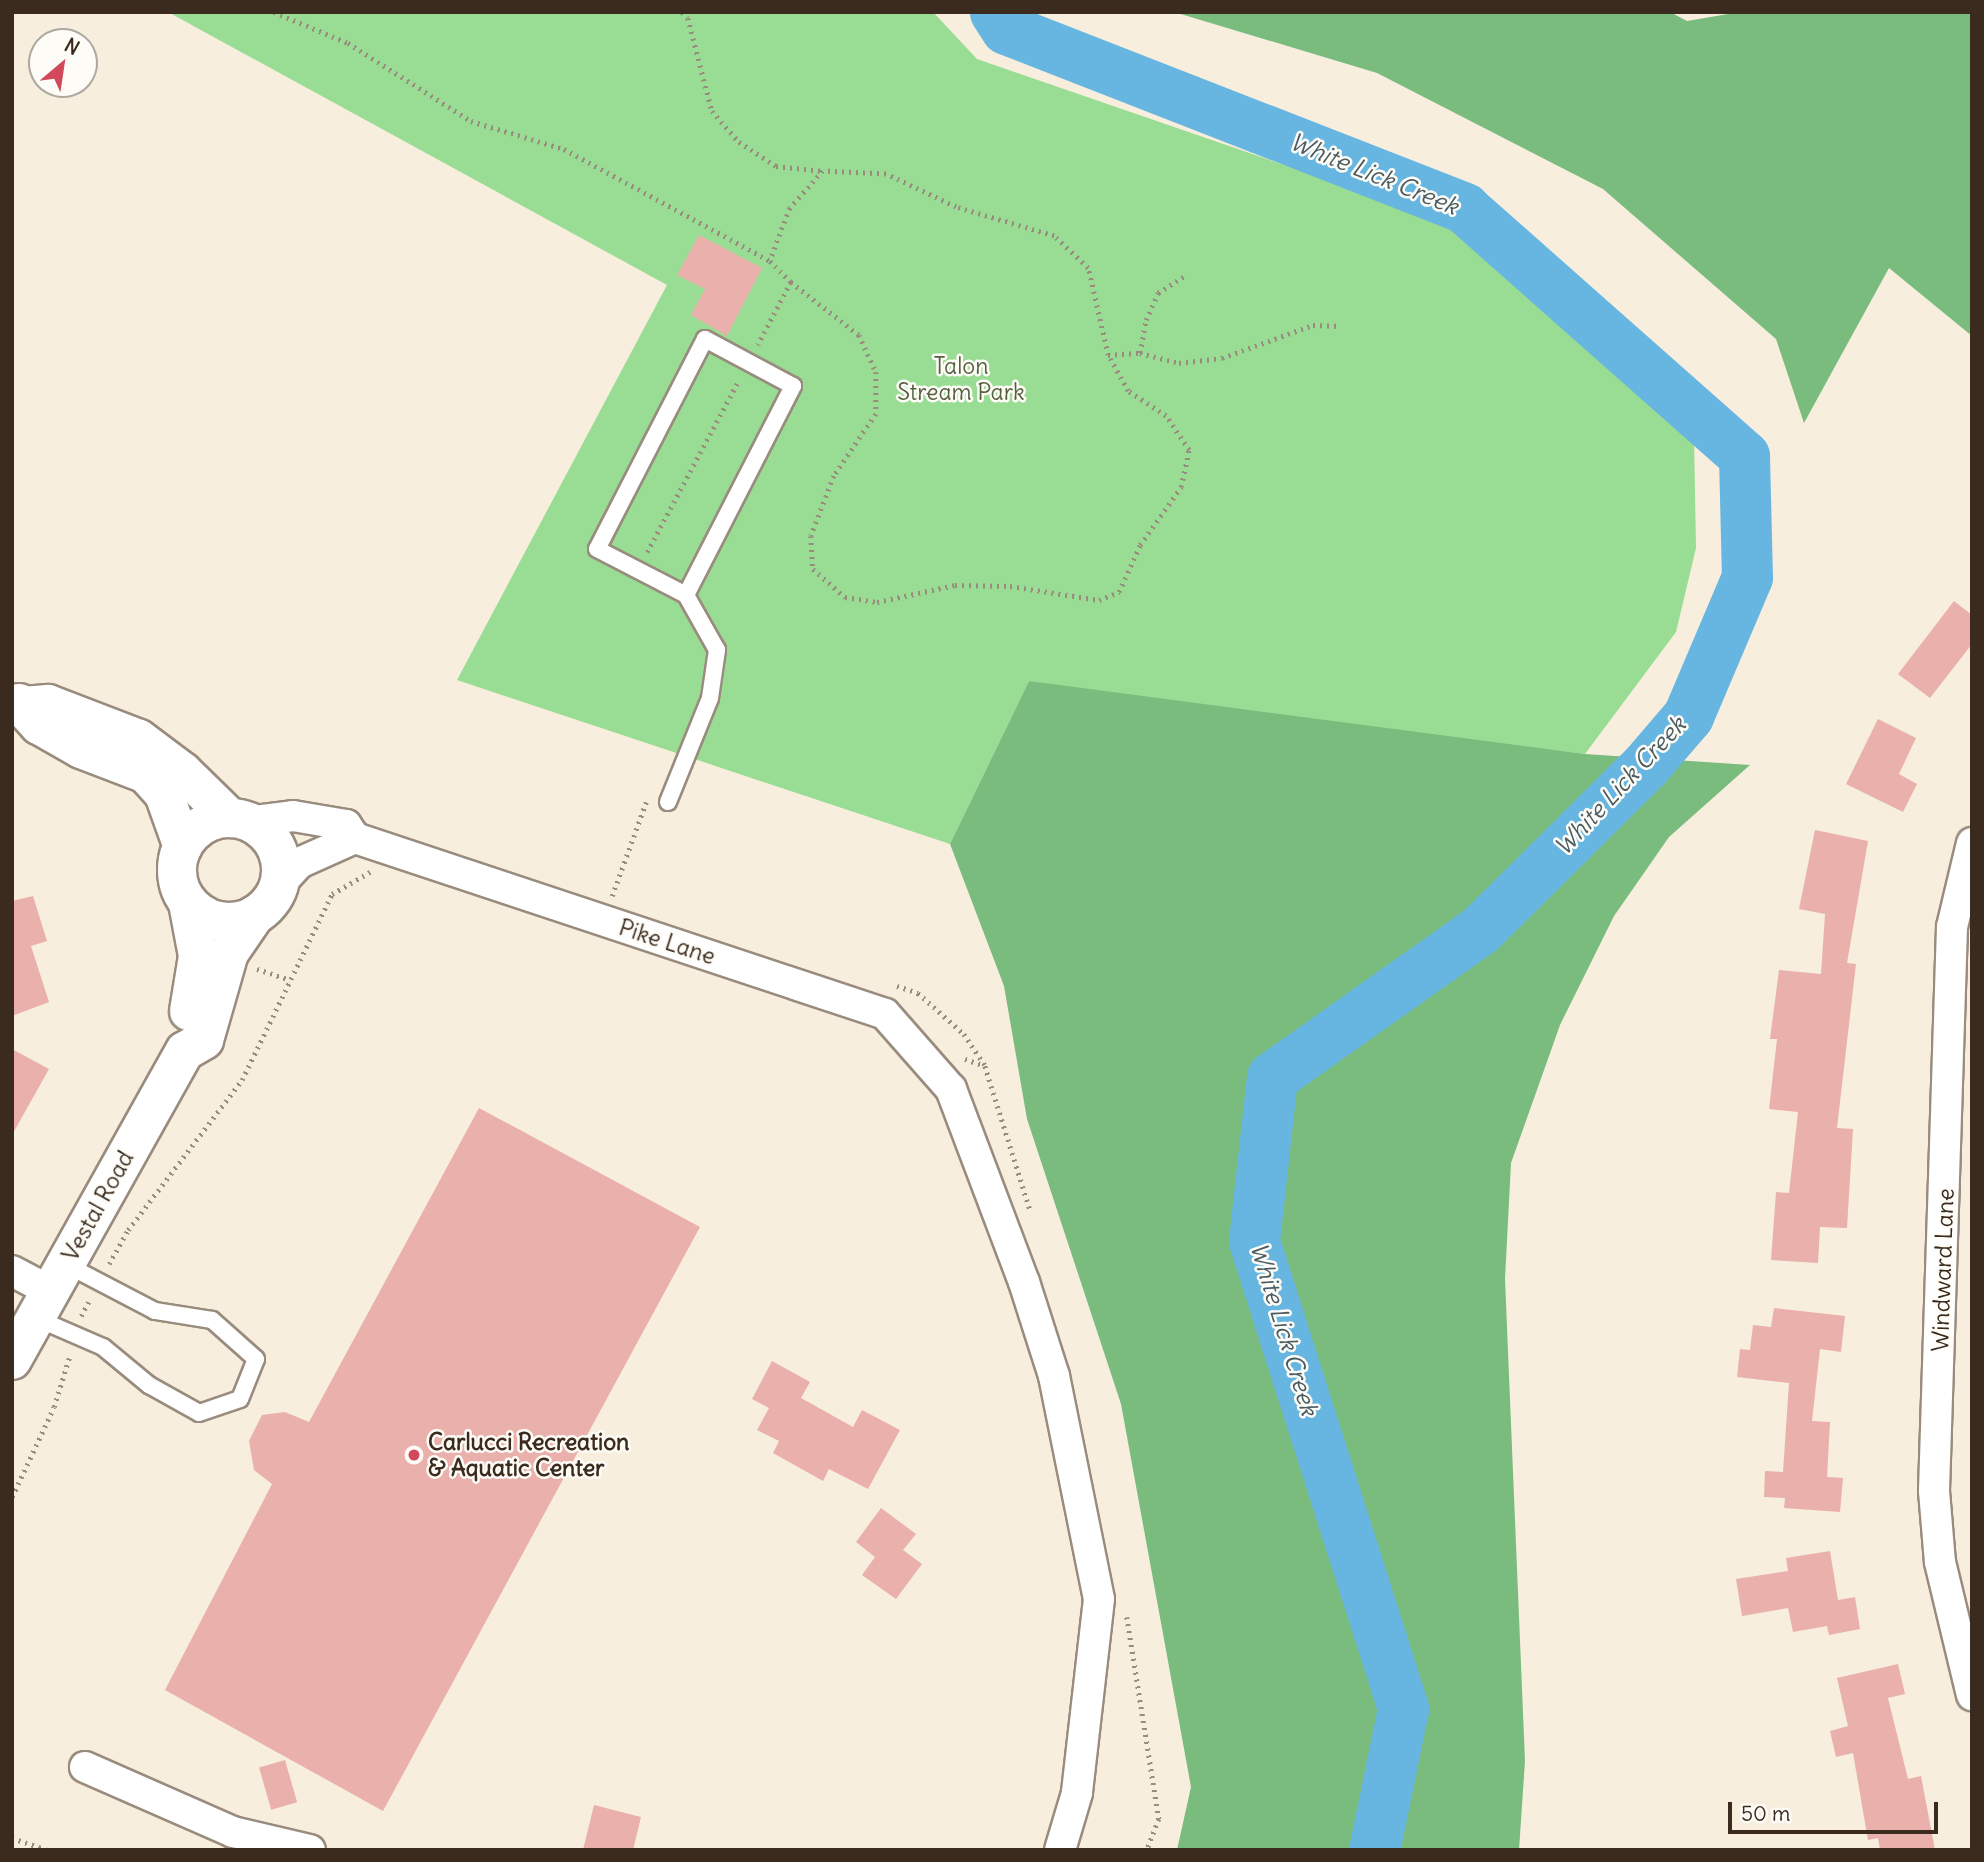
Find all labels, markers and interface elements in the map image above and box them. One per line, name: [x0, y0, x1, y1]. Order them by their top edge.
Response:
north arrow: [28, 28, 98, 98]
text: N: [61, 33, 84, 60]
water label: White Lick Creek: [1286, 127, 1462, 221]
park label: Talon Stream Park: [897, 352, 1025, 406]
water label: White Lick Creek: [1548, 711, 1692, 861]
street label: Pike Lane: [615, 913, 719, 971]
street label: Vestal Road: [56, 1146, 140, 1266]
street label: Windward Lane: [1926, 1188, 1960, 1352]
water label: White Lick Creek: [1244, 1239, 1324, 1419]
place label: Carlucci Recreation & Aquatic Center: [428, 1428, 629, 1482]
marker: Carlucci Recreation & Aquatic Center: [406, 1447, 422, 1463]
scale bar: [1732, 1788, 1942, 1832]
text: 50 m: [1741, 1800, 1790, 1827]

